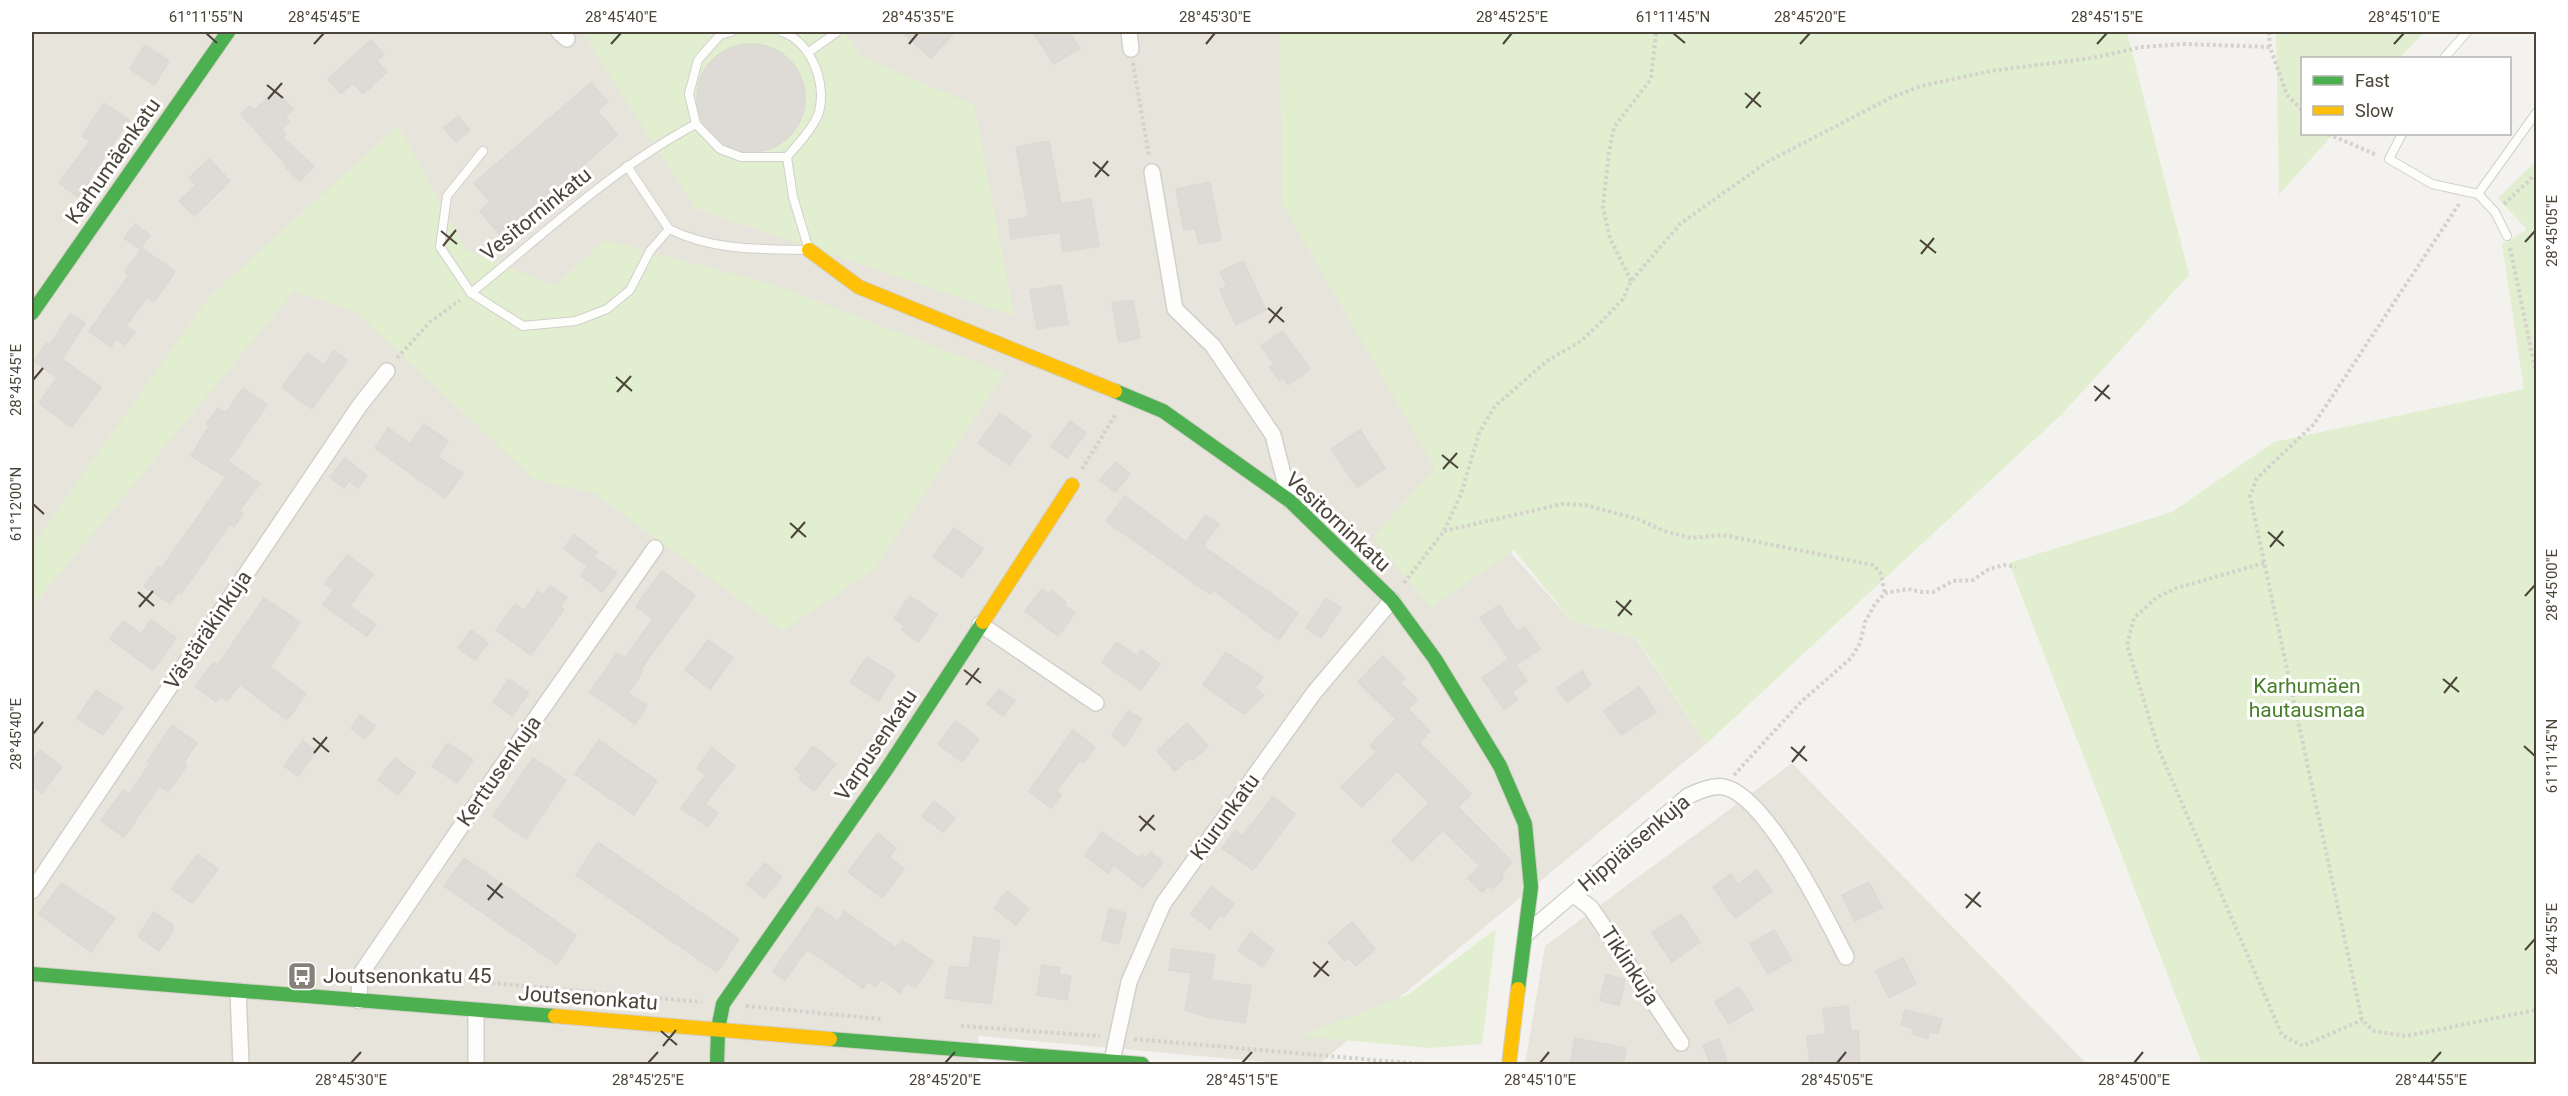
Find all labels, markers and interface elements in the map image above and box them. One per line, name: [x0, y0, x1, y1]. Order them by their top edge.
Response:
text: 61°11'55"N: [169, 8, 243, 26]
text: 28°45'45"E: [288, 8, 361, 26]
text: 28°45'40"E: [585, 8, 658, 26]
text: 28°45'35"E: [882, 8, 955, 26]
text: 28°45'30"E: [1179, 8, 1252, 26]
text: 28°45'25"E: [1476, 8, 1549, 26]
text: 61°11'45"N: [1636, 8, 1710, 26]
text: 28°45'20"E: [1774, 8, 1847, 26]
text: 28°45'15"E: [2071, 8, 2144, 26]
text: 28°45'10"E: [2368, 8, 2441, 26]
legend: [2301, 57, 2511, 135]
text: Fast: [2355, 70, 2390, 91]
street label: Karhumäenkatu: [61, 94, 165, 228]
text: Slow: [2355, 100, 2394, 121]
street label: Vesitorninkatu: [476, 162, 596, 266]
text: 28°45'05"E: [2543, 194, 2561, 267]
text: 28°45'45"E: [7, 343, 25, 416]
text: 61°12'00"N: [7, 467, 25, 541]
street label: Vesitorninkatu: [1281, 467, 1395, 577]
text: 28°45'00"E: [2543, 548, 2561, 621]
street label: Västäräkinkuja: [160, 566, 256, 694]
park label: Karhumäen hautausmaa: [2249, 674, 2365, 722]
street label: Varpusenkatu: [830, 685, 922, 805]
text: 28°45'40"E: [7, 697, 25, 770]
street label: Kerttusenkuja: [452, 711, 546, 831]
text: 61°11'45"N: [2543, 719, 2561, 793]
street label: Kiurunkatu: [1186, 769, 1264, 865]
street label: Hippiäisenkuja: [1574, 790, 1694, 896]
text: 28°44'55"E: [2543, 902, 2561, 975]
street label: Tiklinkuja: [1596, 922, 1664, 1010]
bus stop icon: Joutsenonkatu 45: [286, 960, 318, 992]
place label: Joutsenonkatu 45: [323, 964, 491, 988]
street label: Joutsenonkatu: [517, 981, 659, 1015]
text: 28°45'30"E: [315, 1071, 388, 1089]
text: 28°45'25"E: [612, 1071, 685, 1089]
text: 28°45'20"E: [909, 1071, 982, 1089]
text: 28°45'15"E: [1206, 1071, 1279, 1089]
text: 28°45'10"E: [1504, 1071, 1577, 1089]
text: 28°45'05"E: [1801, 1071, 1874, 1089]
text: 28°45'00"E: [2098, 1071, 2171, 1089]
text: 28°44'55"E: [2395, 1071, 2468, 1089]

